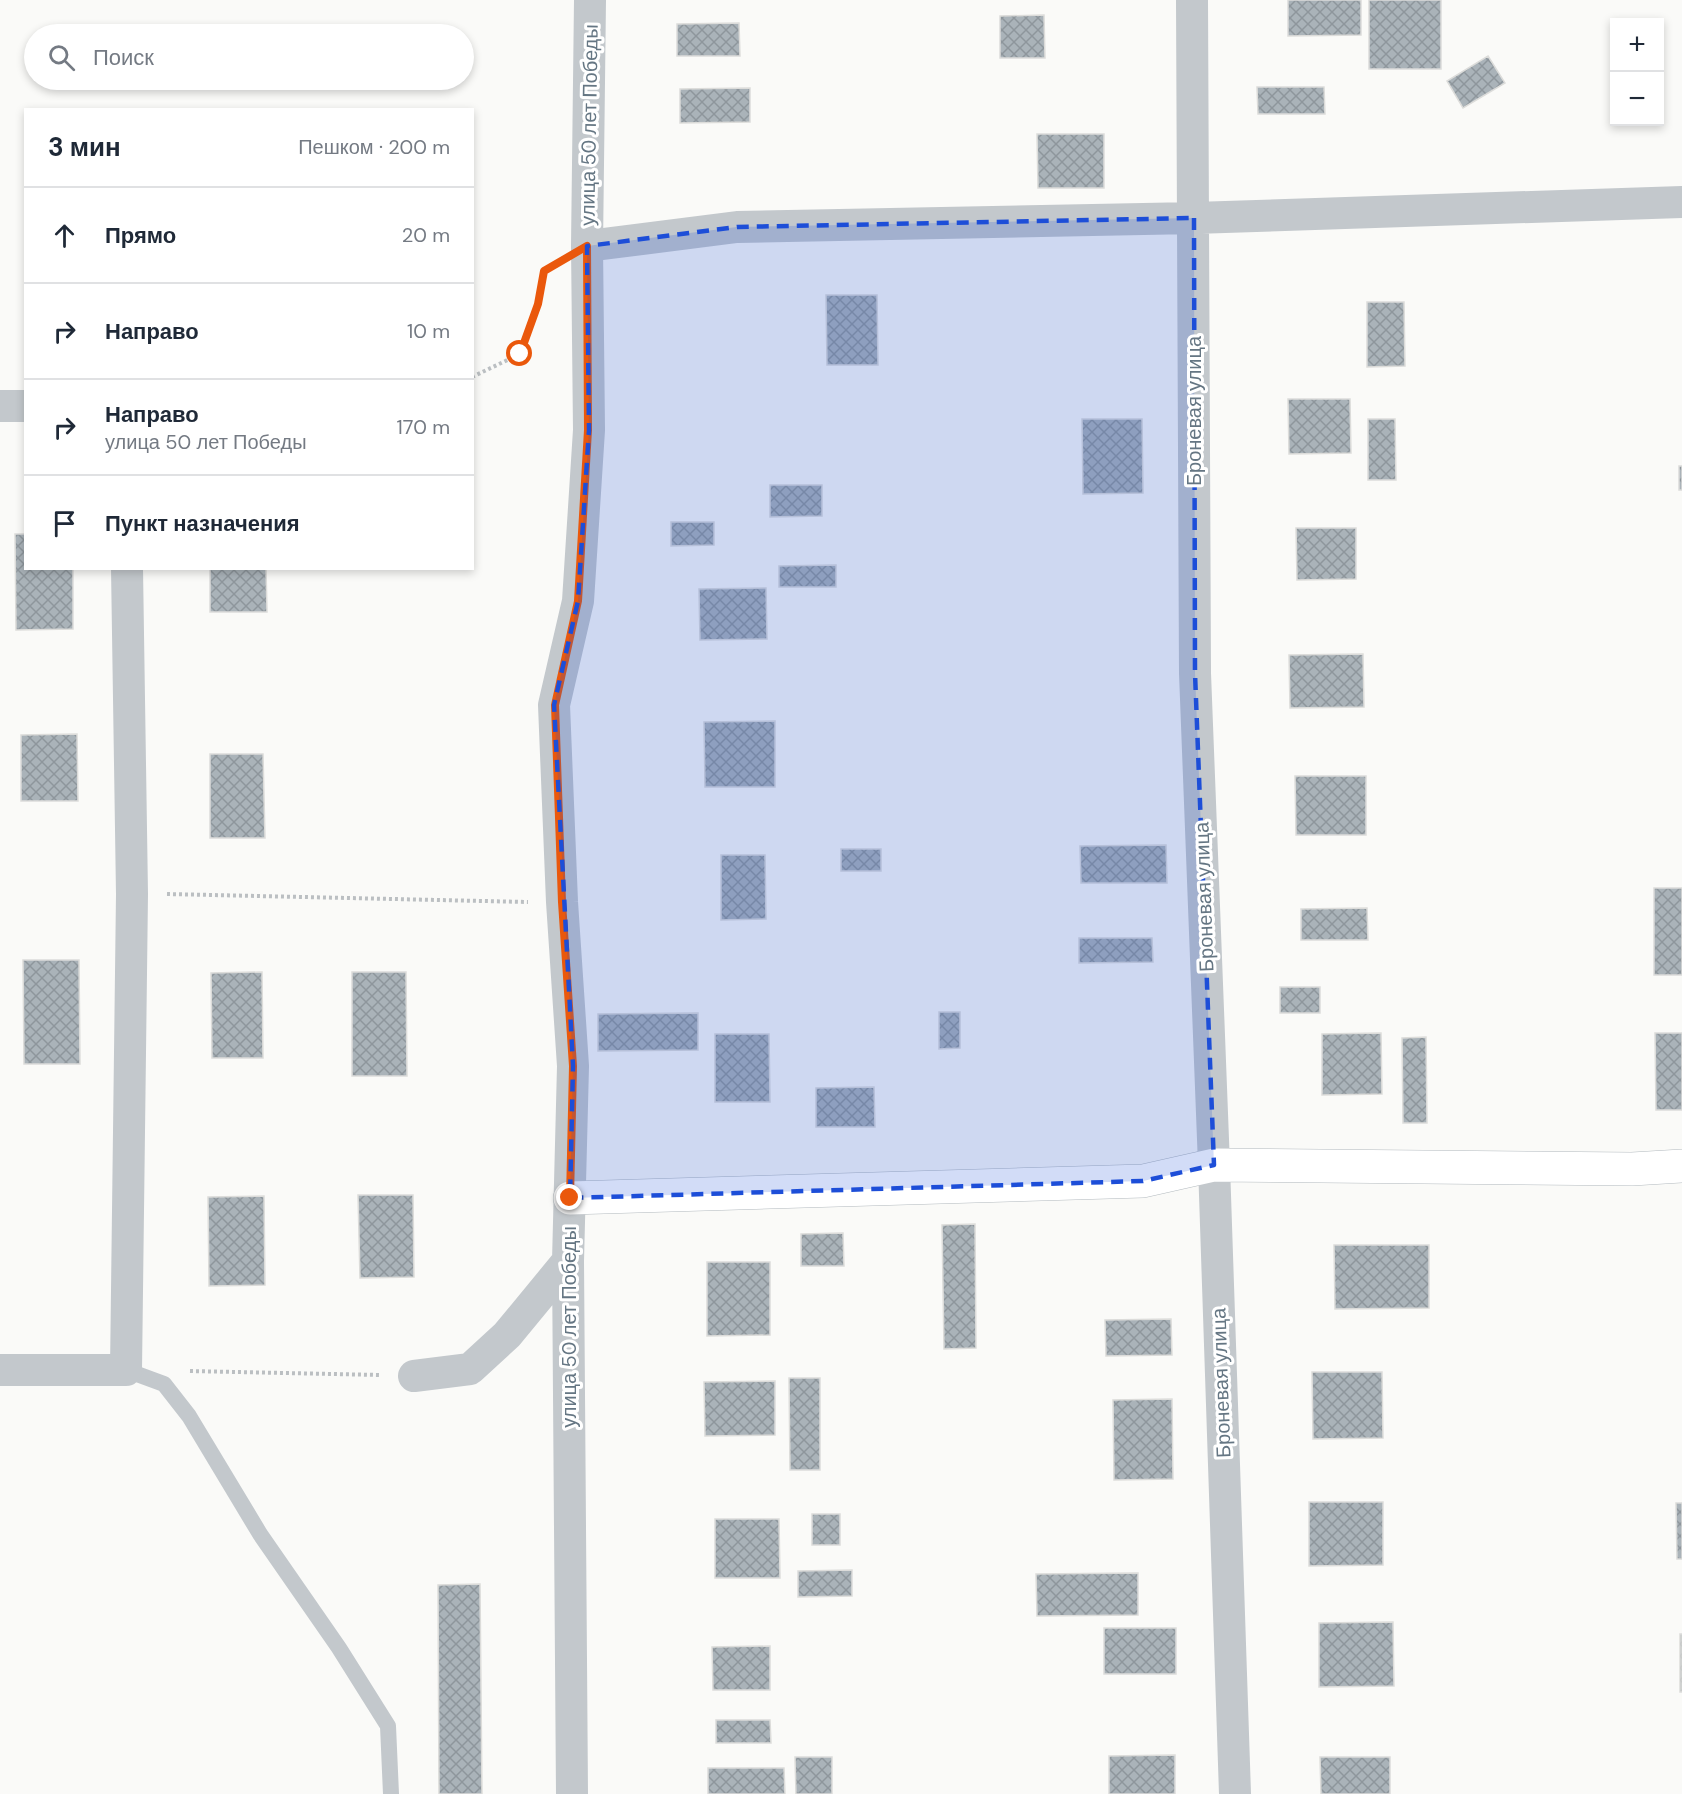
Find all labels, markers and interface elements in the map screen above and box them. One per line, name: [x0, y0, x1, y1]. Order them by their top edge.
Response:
map controls: [1610, 18, 1664, 126]
button: +: [1610, 18, 1664, 72]
search box: [24, 24, 474, 90]
street label: улица 50 лет Победы: [574, 24, 604, 226]
icon: search: [45, 41, 78, 74]
text: Поиск: [93, 43, 154, 72]
button: −: [1610, 72, 1664, 126]
text: 3 мин: [48, 130, 121, 164]
text: Пешком · 200 m: [298, 134, 450, 160]
icon: ahead: [48, 219, 81, 252]
text: Прямо: [105, 221, 176, 250]
text: 20 m: [402, 222, 450, 248]
icon: right: [48, 315, 81, 348]
text: Направо: [105, 317, 199, 346]
text: 10 m: [407, 318, 450, 344]
street label: Броневая улица: [1181, 335, 1207, 486]
route start: [506, 340, 532, 366]
text: Направо: [105, 400, 199, 429]
icon: right: [48, 411, 81, 444]
text: 170 m: [397, 414, 450, 440]
text: улица 50 лет Победы: [105, 429, 307, 455]
icon: arrive: [48, 507, 81, 540]
text: Пункт назначения: [105, 509, 300, 538]
street label: Броневая улица: [1188, 821, 1220, 973]
route end: [556, 1184, 582, 1210]
street label: улица 50 лет Победы: [556, 1226, 582, 1428]
street label: Броневая улица: [1205, 1307, 1237, 1459]

